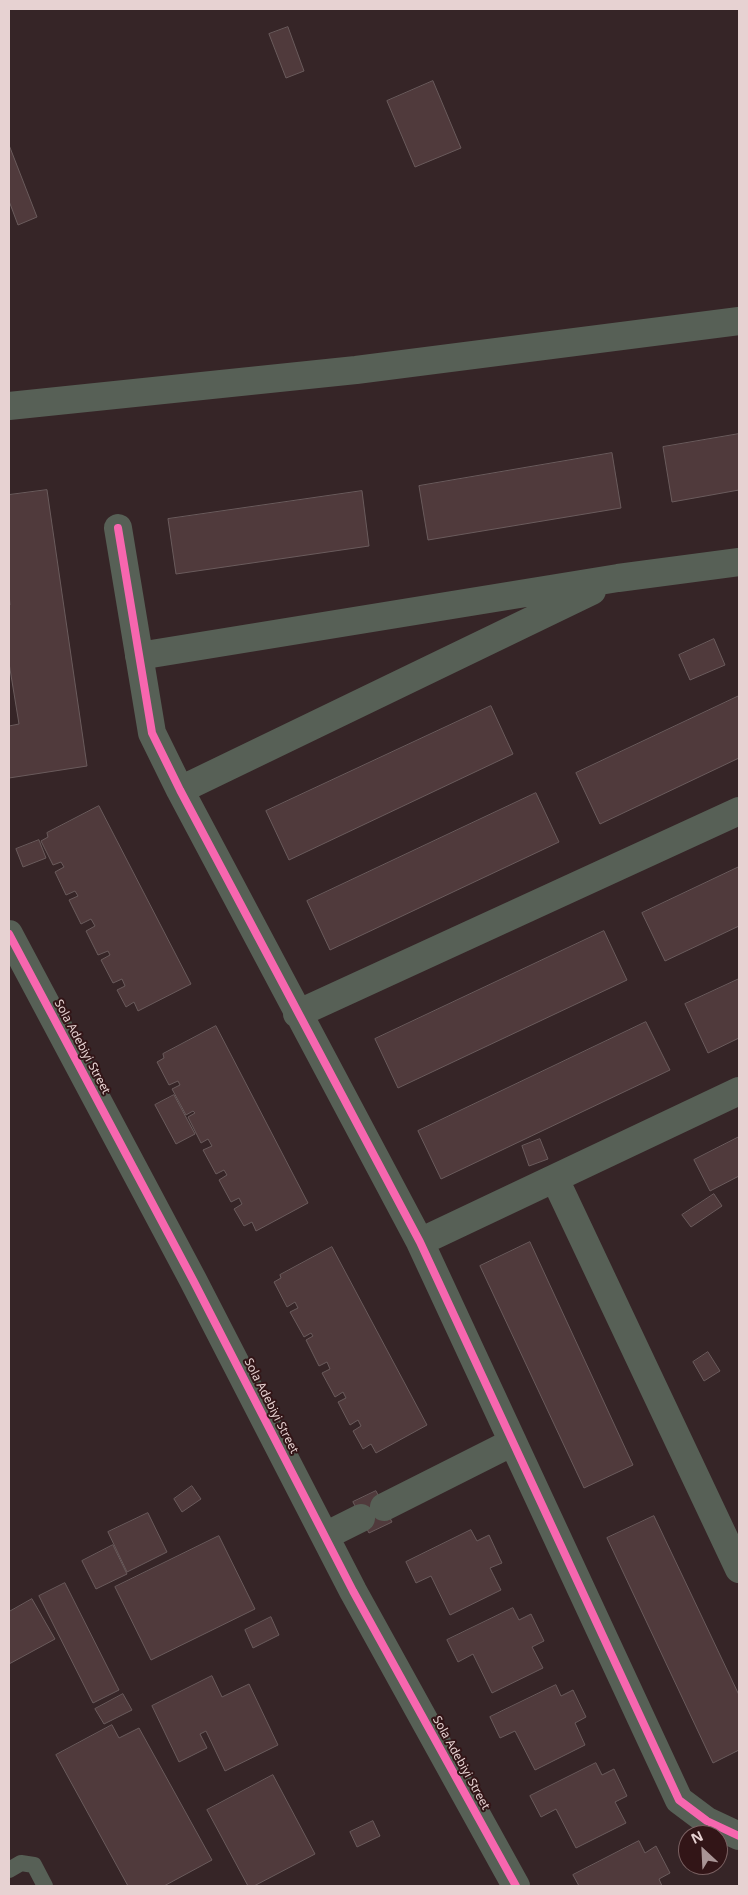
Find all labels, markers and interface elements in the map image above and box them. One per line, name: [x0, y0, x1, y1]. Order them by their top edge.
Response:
street label: Sola Adebiyi Street: [51, 997, 113, 1097]
street label: Sola Adebiyi Street: [241, 1356, 301, 1456]
street label: Sola Adebiyi Street: [429, 1714, 493, 1812]
north arrow: [678, 1825, 728, 1875]
text: N: [688, 1826, 706, 1848]

